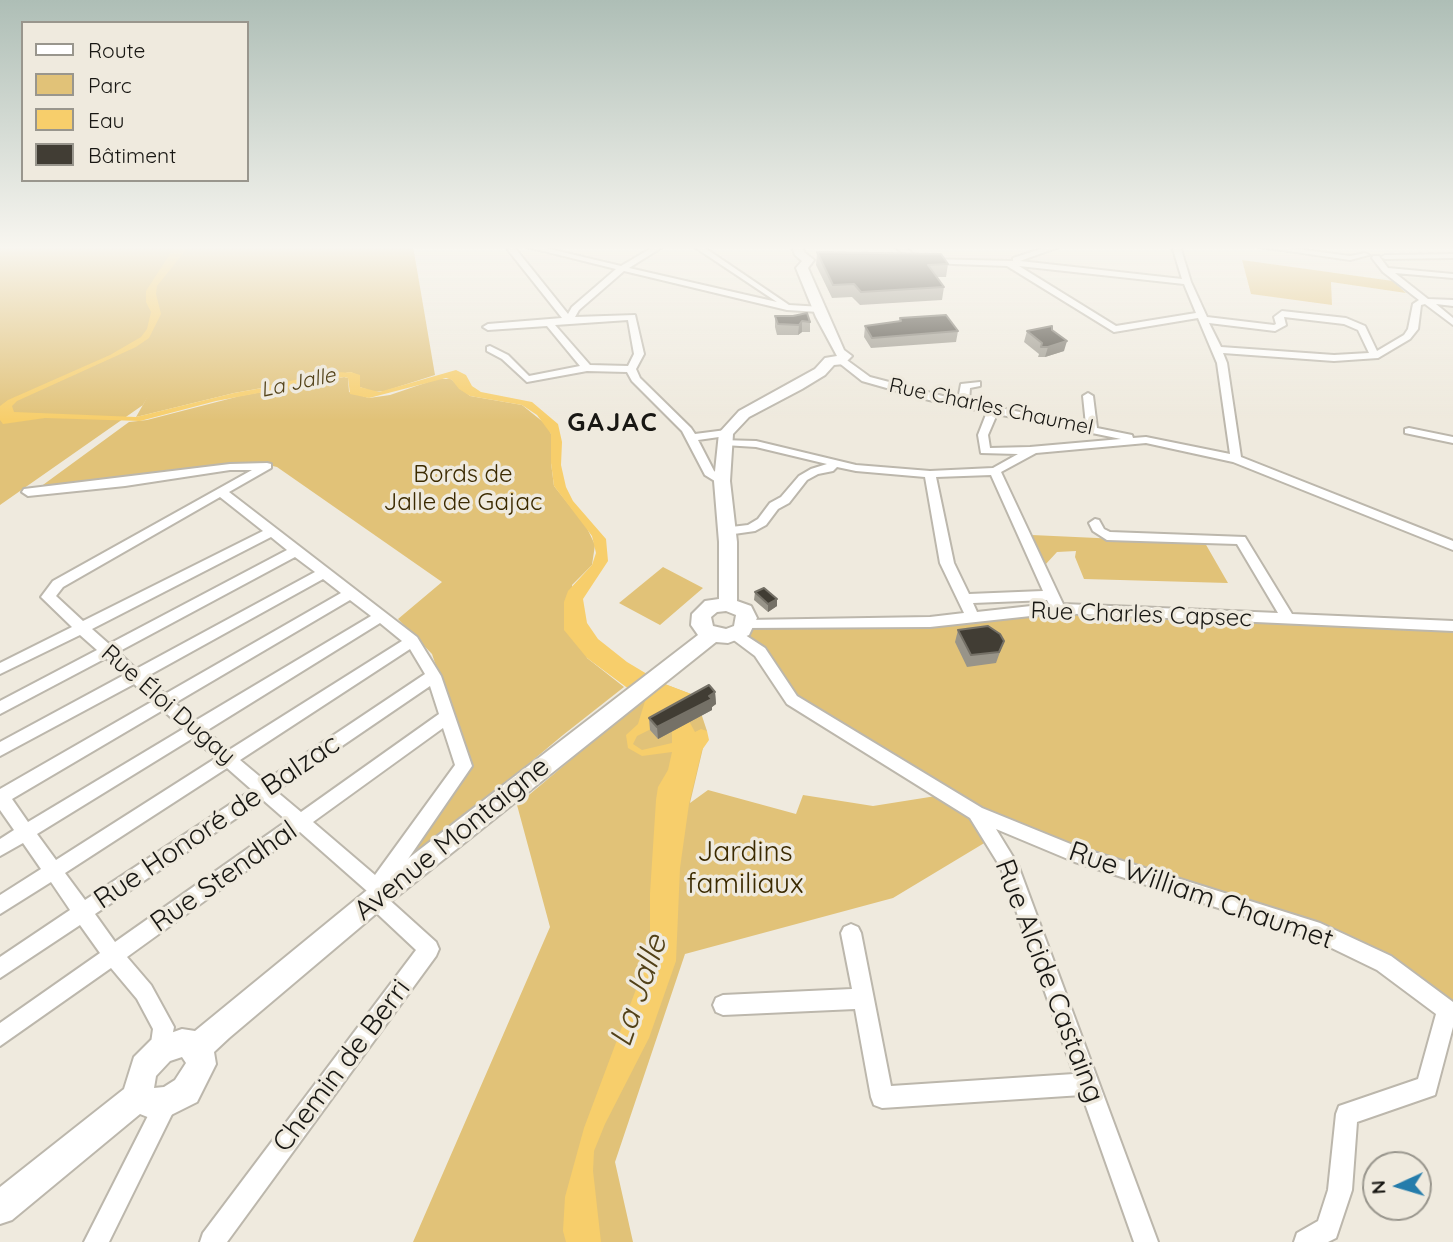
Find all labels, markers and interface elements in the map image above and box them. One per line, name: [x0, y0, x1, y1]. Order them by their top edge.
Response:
legend: [21, 21, 248, 182]
text: Route: [88, 37, 145, 63]
text: Parc: [88, 72, 132, 98]
text: Eau: [88, 107, 124, 133]
text: Bâtiment: [88, 142, 176, 168]
water label: La Jalle: [258, 363, 338, 403]
street label: Rue Charles Chaumel: [887, 373, 1095, 441]
district label: GAJAC: [568, 407, 658, 439]
park label: Bords de Jalle de Gajac: [384, 461, 542, 517]
street label: Rue Charles Capsec: [1030, 597, 1252, 633]
street label: Rue Éloi Dugay: [95, 639, 241, 771]
street label: Rue Honoré de Balzac: [88, 727, 346, 917]
street label: Avenue Montaigne: [348, 750, 556, 928]
street label: Rue Stendhal: [144, 814, 304, 940]
street label: Rue William Chaumet: [1064, 835, 1338, 957]
park label: Jardins familiaux: [686, 836, 804, 902]
street label: Rue Alcide Castaing: [987, 855, 1111, 1107]
water label: La Jalle: [602, 930, 676, 1052]
street label: Chemin de Berri: [266, 973, 418, 1159]
north arrow: [1362, 1151, 1432, 1221]
text: N: [1366, 1180, 1391, 1195]

